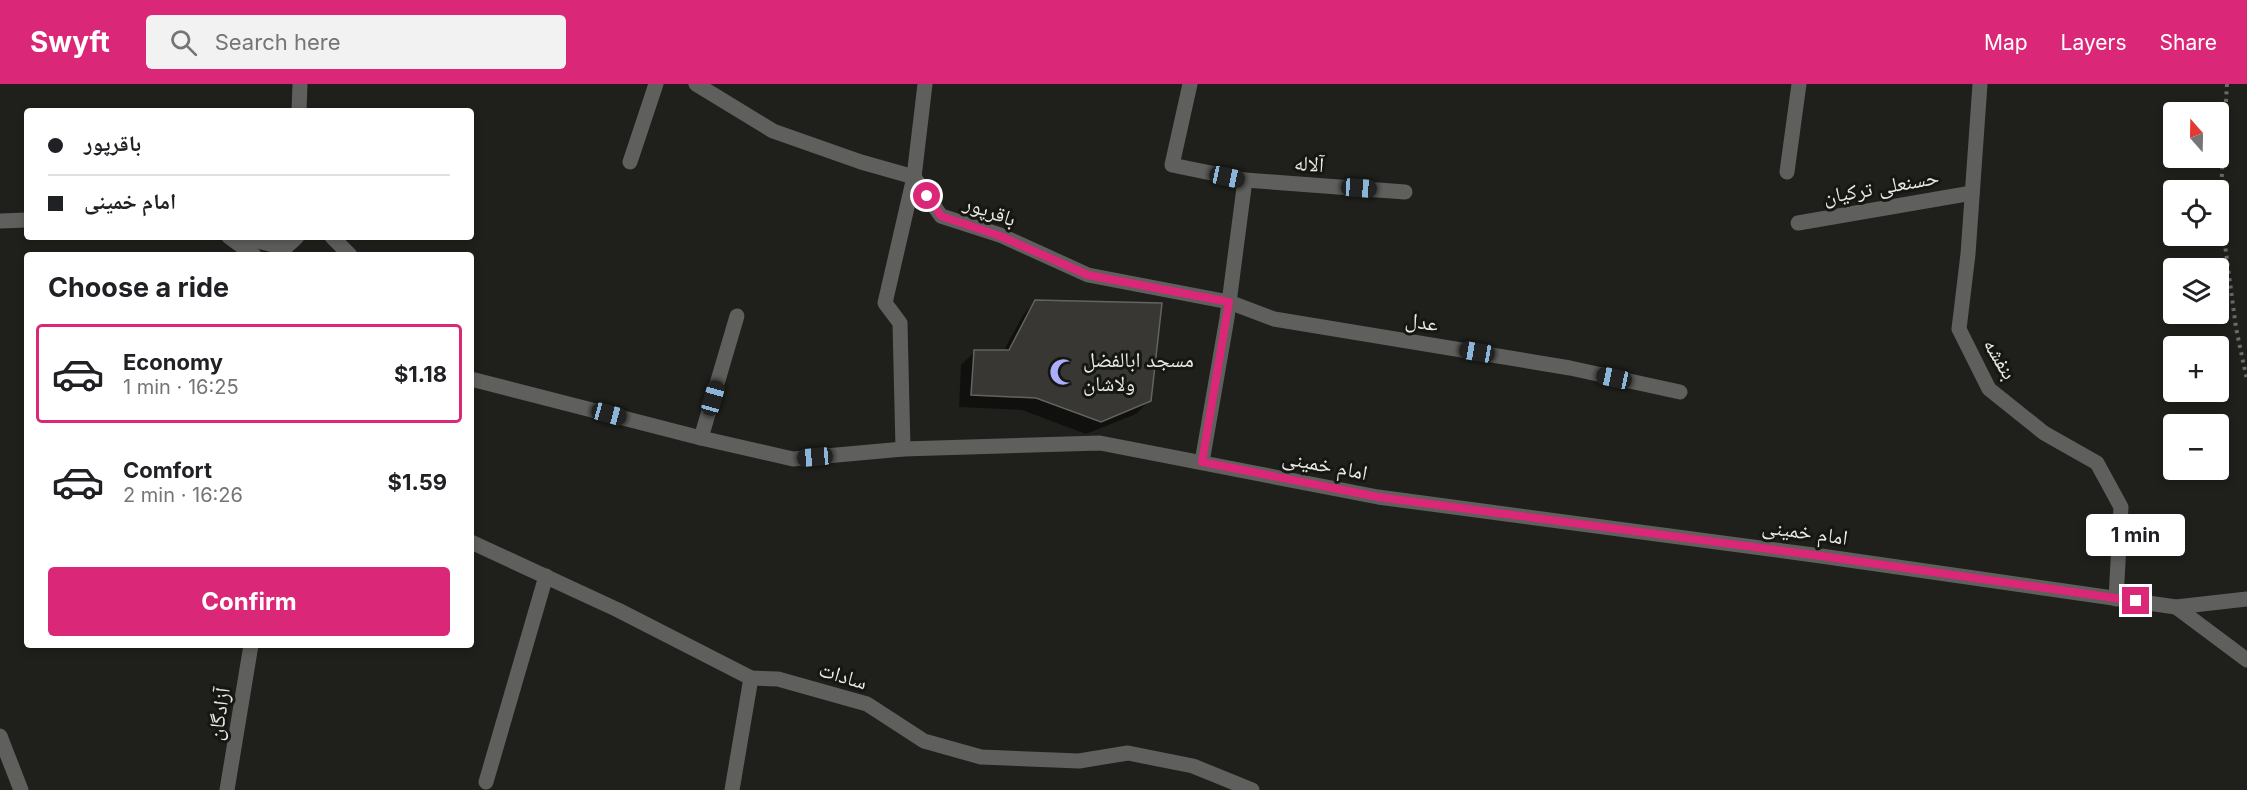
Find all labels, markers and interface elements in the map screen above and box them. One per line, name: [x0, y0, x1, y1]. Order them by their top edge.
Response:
search box: [146, 15, 566, 69]
text: Swyft: [30, 25, 110, 59]
icon: search: [167, 26, 200, 59]
text: Search here: [215, 29, 340, 55]
text: Map: [1984, 30, 2028, 55]
text: Layers: [2061, 30, 2127, 55]
text: Share: [2160, 30, 2217, 55]
north arrow: [2163, 102, 2229, 168]
map controls: [2163, 102, 2229, 480]
text: باقرپور: [84, 130, 141, 156]
street label: آلاله: [1293, 150, 1325, 177]
car: [1208, 164, 1246, 190]
street label: حسنعلی ترکیان: [1821, 164, 1941, 210]
car: [1340, 178, 1378, 198]
button: locate: [2163, 180, 2229, 246]
route start: [913, 182, 940, 209]
text: امام خمینی: [84, 188, 176, 214]
street label: باقرپور: [960, 189, 1020, 232]
button: layers: [2163, 258, 2229, 324]
text: Choose a ride: [48, 271, 229, 304]
street label: عدل: [1404, 307, 1441, 336]
street label: بنفشه: [1979, 334, 2022, 384]
button: +: [2163, 336, 2229, 402]
car: [1458, 340, 1496, 364]
icon: car: [51, 347, 105, 401]
place label: مسجد ابالفضل ولاشان: [1083, 347, 1194, 396]
text: Economy: [123, 349, 223, 375]
mosque icon: مسجد ابالفضل ولاشان: [1048, 357, 1078, 387]
text: $1.18: [394, 361, 447, 387]
car: [1595, 365, 1633, 391]
text: 1 min · 16:25: [123, 375, 239, 399]
car: [699, 378, 727, 418]
car: [589, 401, 629, 427]
button: −: [2163, 414, 2229, 480]
street label: امام خمینی: [1280, 444, 1370, 487]
car: [796, 446, 834, 468]
icon: car: [51, 455, 105, 509]
text: Comfort: [123, 457, 212, 483]
text: $1.59: [388, 469, 447, 495]
text: 2 min · 16:26: [123, 483, 243, 507]
street label: امام خمینی: [1760, 513, 1849, 552]
callout: 1 min: [2086, 514, 2186, 556]
text: 1 min: [2111, 523, 2160, 547]
button: Confirm: [48, 567, 450, 636]
route end: [2122, 587, 2149, 614]
street label: سادات: [816, 656, 870, 695]
street label: آزادگان: [202, 685, 235, 742]

